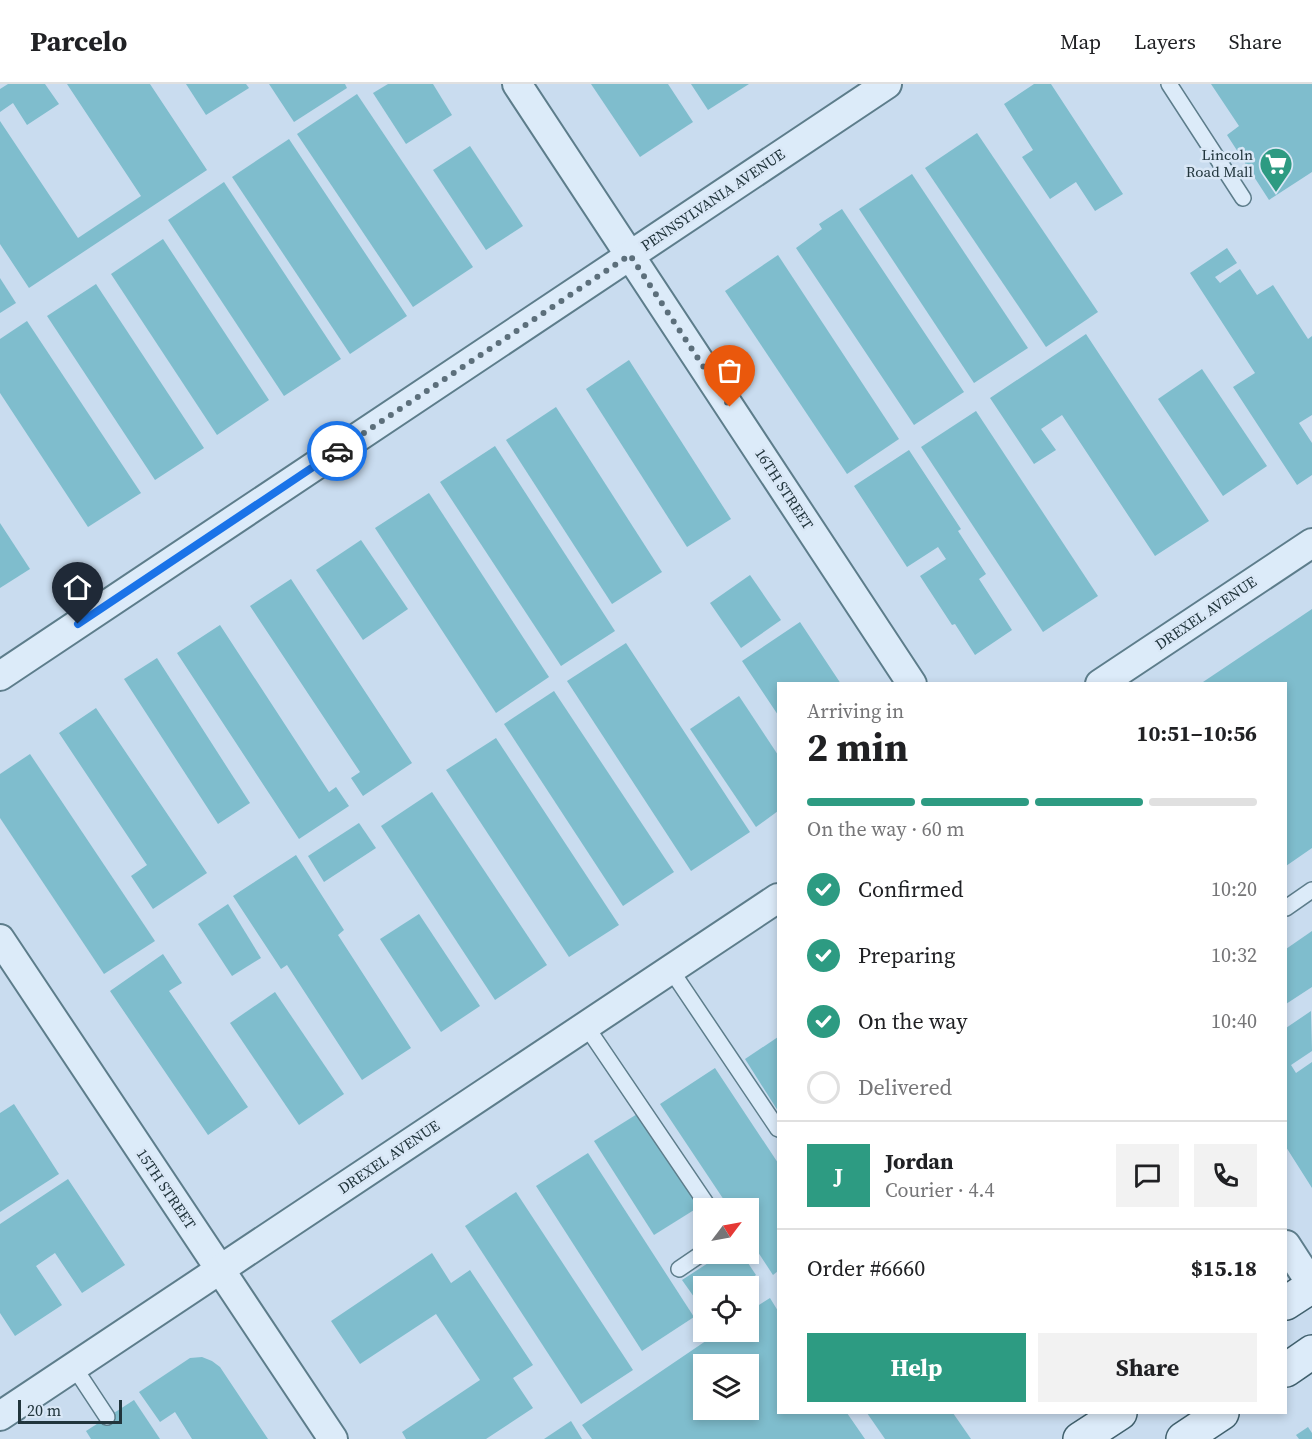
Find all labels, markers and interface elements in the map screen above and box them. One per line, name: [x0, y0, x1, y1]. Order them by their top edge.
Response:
text: Parcelo: [30, 22, 127, 60]
text: Map: [1060, 27, 1101, 56]
text: Layers: [1134, 27, 1196, 56]
text: Share: [1229, 27, 1282, 56]
street label: PENNSYLVANIA AVENUE: [637, 144, 789, 256]
place label: Lincoln Road Mall: [1186, 144, 1254, 182]
supermarket icon: Lincoln Road Mall: [1258, 146, 1294, 193]
pin: [704, 345, 755, 407]
icon: bag: [713, 354, 746, 387]
courier: [307, 421, 367, 481]
icon: car: [321, 435, 354, 468]
street label: 16TH STREET: [750, 444, 819, 533]
pin: [52, 562, 103, 624]
icon: home: [61, 571, 94, 604]
street label: DREXEL AVENUE: [1151, 571, 1261, 654]
text: Arriving in: [807, 697, 904, 725]
text: 10:51–10:56: [1137, 718, 1257, 748]
text: 2 min: [807, 721, 908, 774]
text: On the way · 60 m: [807, 815, 964, 843]
icon: check: [807, 873, 840, 906]
text: Confirmed: [858, 874, 963, 904]
text: 10:20: [1211, 875, 1257, 903]
icon: check: [807, 939, 840, 972]
text: Preparing: [858, 940, 955, 970]
text: 10:32: [1211, 941, 1257, 969]
icon: check: [807, 1005, 840, 1038]
text: On the way: [858, 1006, 967, 1036]
text: 10:40: [1211, 1007, 1257, 1035]
text: Delivered: [858, 1072, 952, 1102]
street label: DREXEL AVENUE: [334, 1115, 444, 1198]
street label: 15TH STREET: [132, 1144, 201, 1233]
button: chat: [1116, 1144, 1179, 1207]
button: phone: [1194, 1144, 1257, 1207]
text: Jordan: [885, 1146, 953, 1176]
text: J: [834, 1160, 843, 1190]
text: Courier · 4.4: [885, 1176, 994, 1204]
north arrow: [693, 1198, 759, 1264]
map controls: [693, 1198, 759, 1420]
text: Order #6660: [807, 1253, 925, 1283]
text: $15.18: [1191, 1253, 1257, 1283]
button: locate: [693, 1276, 759, 1342]
button: Help: [807, 1333, 1026, 1402]
button: Share: [1038, 1333, 1257, 1402]
button: layers: [693, 1354, 759, 1420]
scale bar: [18, 1397, 122, 1424]
text: 20 m: [27, 1399, 61, 1421]

